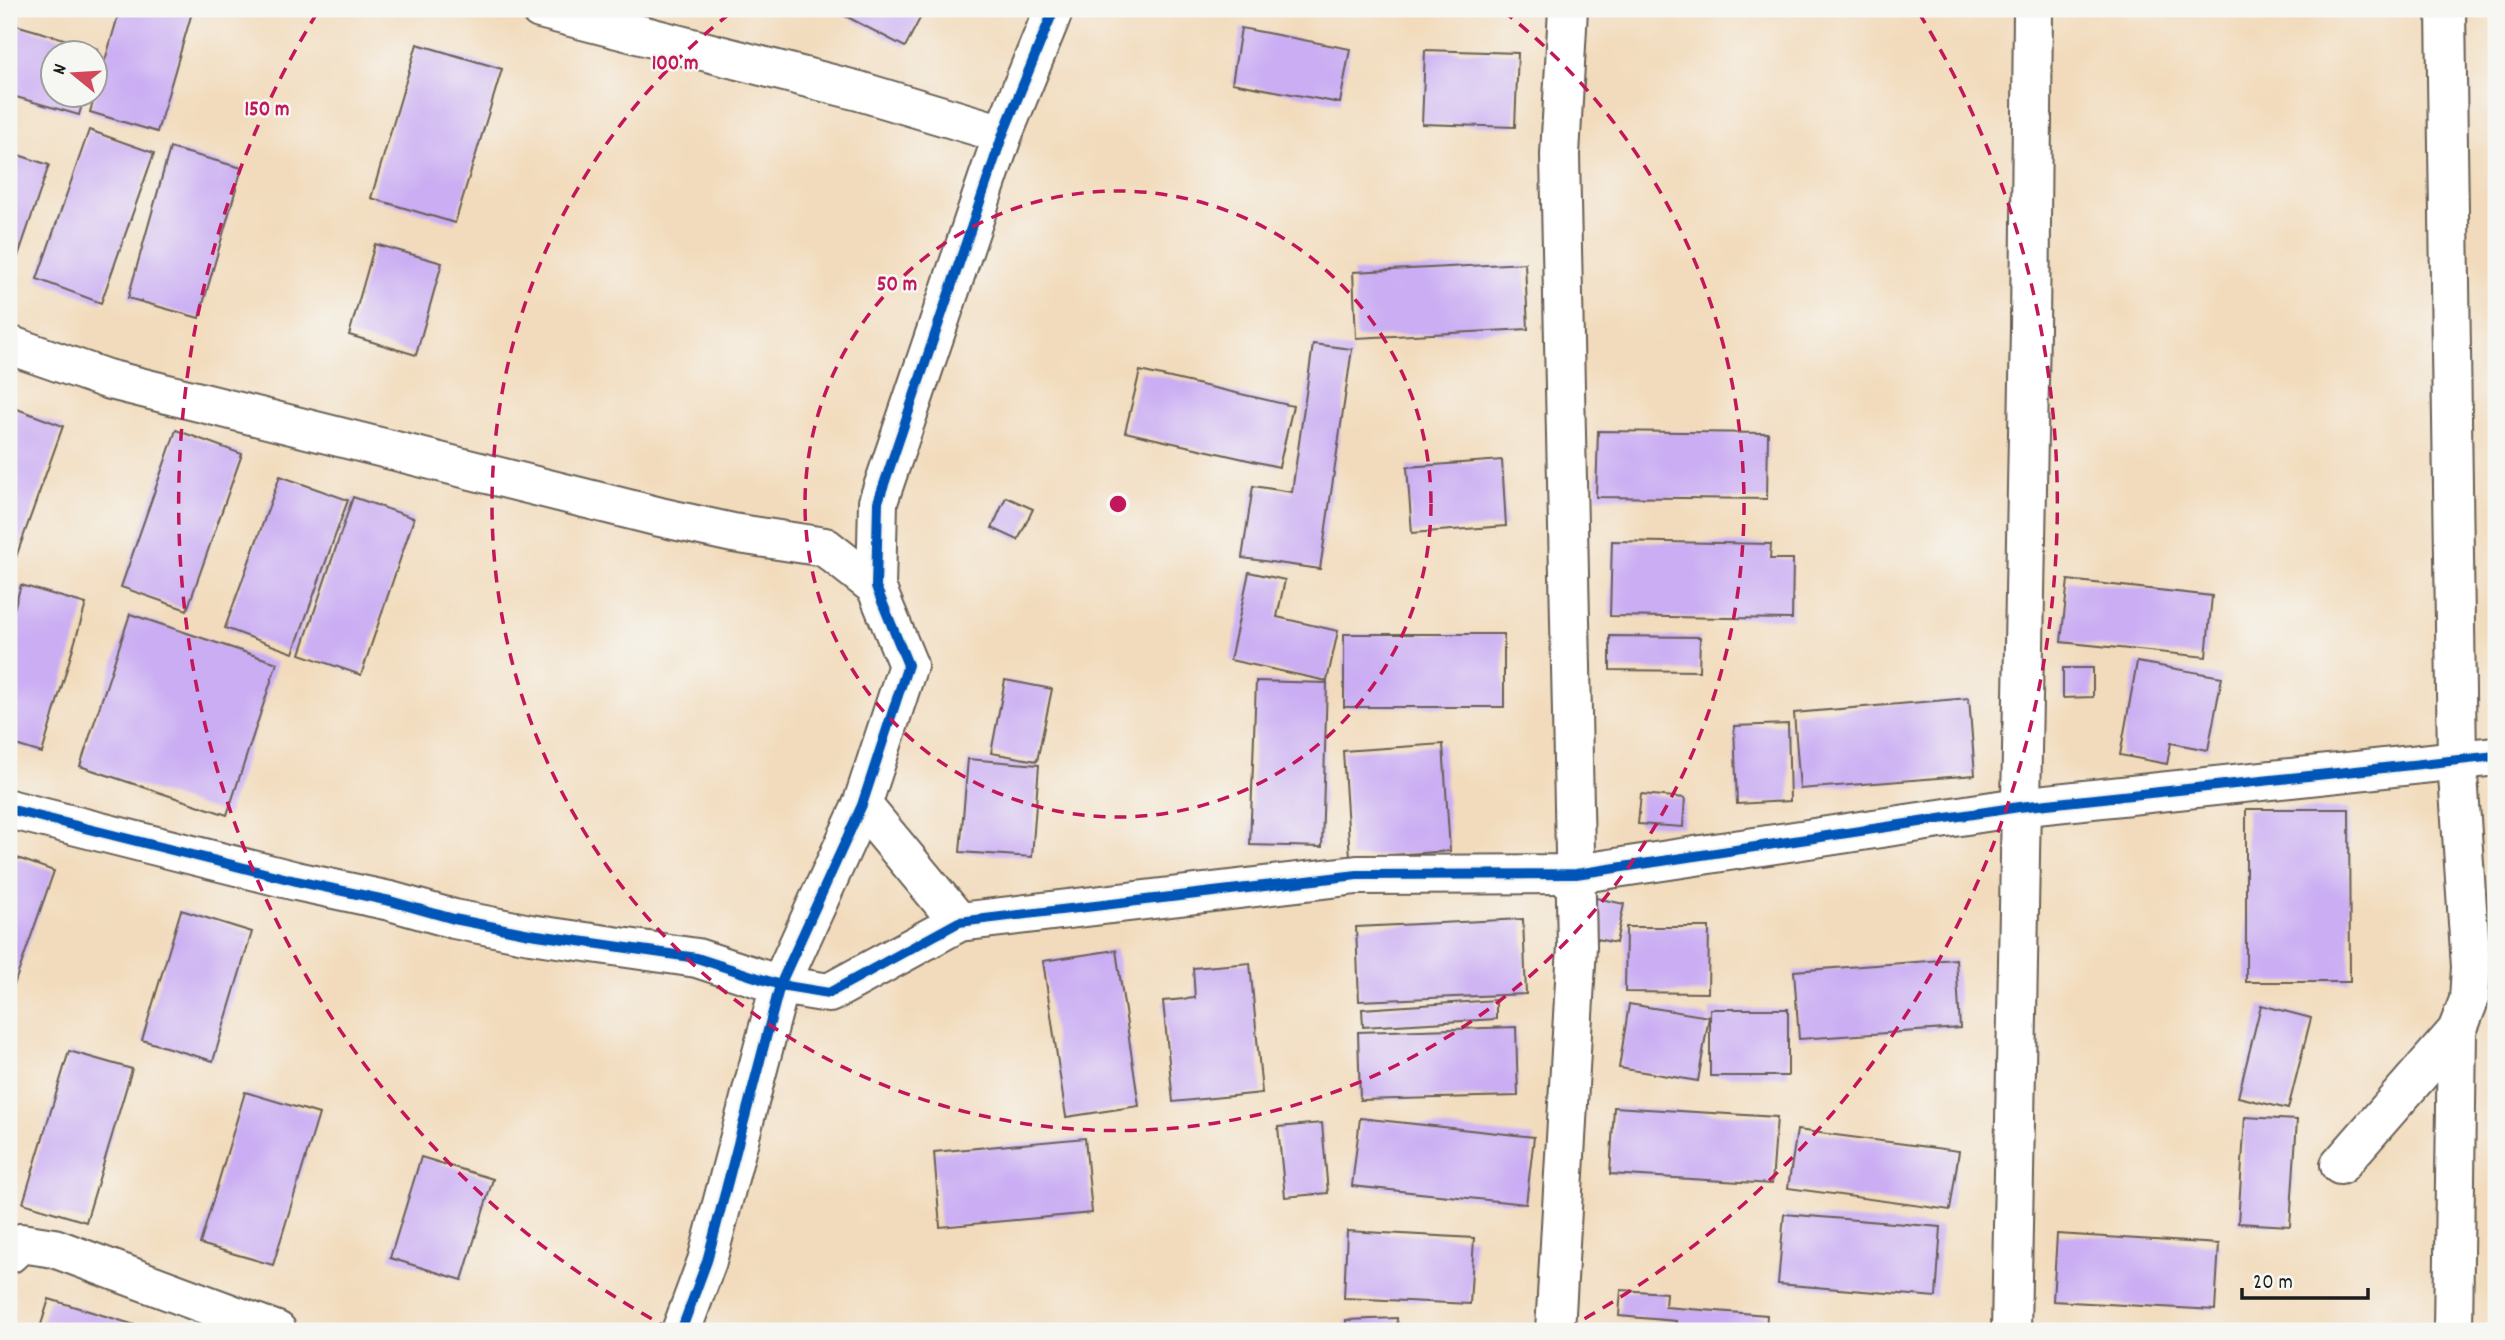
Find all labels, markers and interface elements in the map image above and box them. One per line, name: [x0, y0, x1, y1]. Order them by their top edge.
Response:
north arrow: [38, 38, 108, 108]
text: 100 m: [652, 50, 698, 80]
text: N: [47, 61, 75, 78]
text: 150 m: [244, 96, 290, 126]
text: 50 m: [877, 271, 917, 301]
centre of rings: [1106, 492, 1130, 516]
scale bar: [2242, 1256, 2368, 1300]
text: 20 m: [2253, 1269, 2293, 1299]

